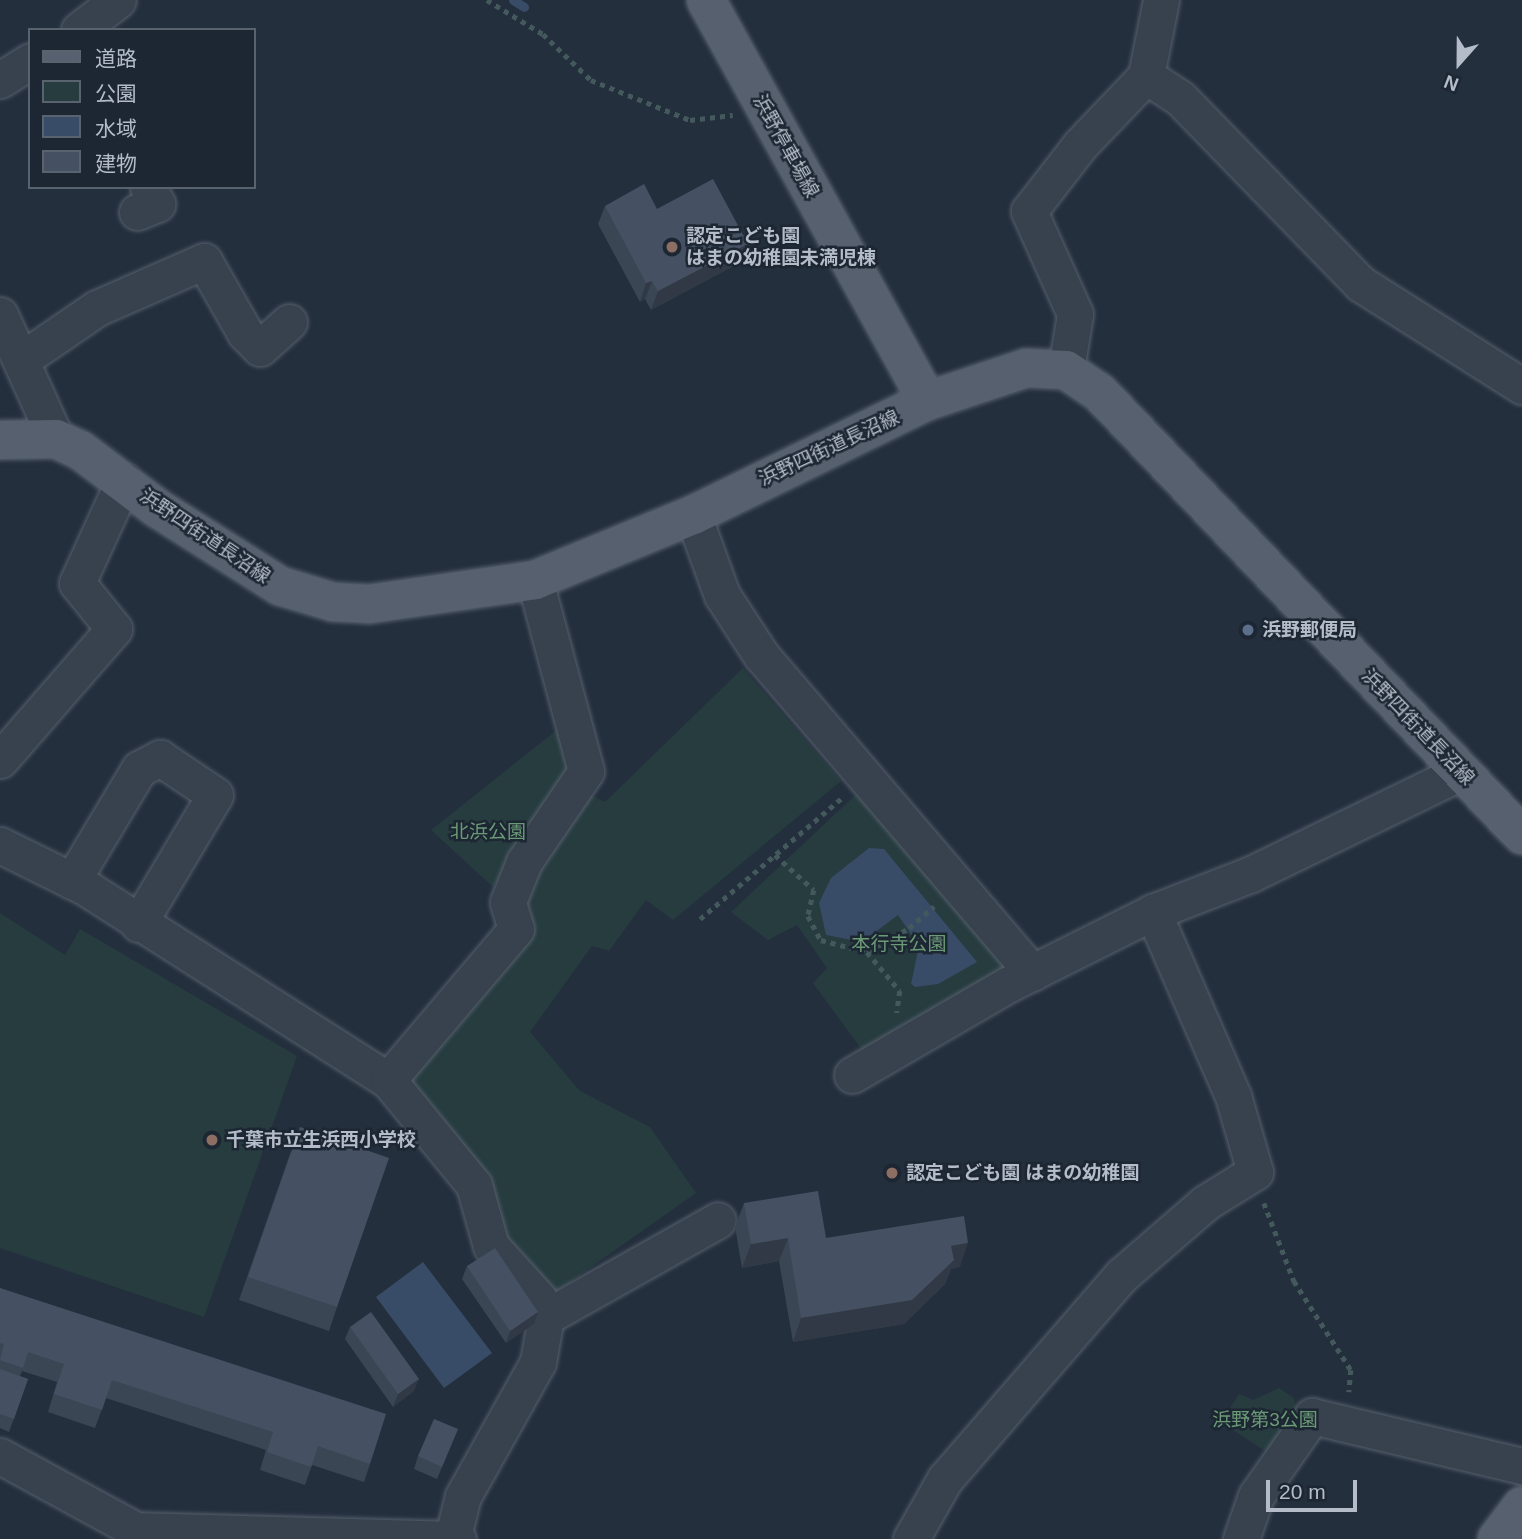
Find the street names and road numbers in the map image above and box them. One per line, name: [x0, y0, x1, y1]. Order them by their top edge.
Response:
street label: 浜野停車場線: [748, 91, 824, 201]
street label: 浜野四街道長沼線: [755, 406, 903, 490]
street label: 浜野四街道長沼線: [136, 484, 274, 588]
street label: 浜野四街道長沼線: [1357, 664, 1479, 790]

